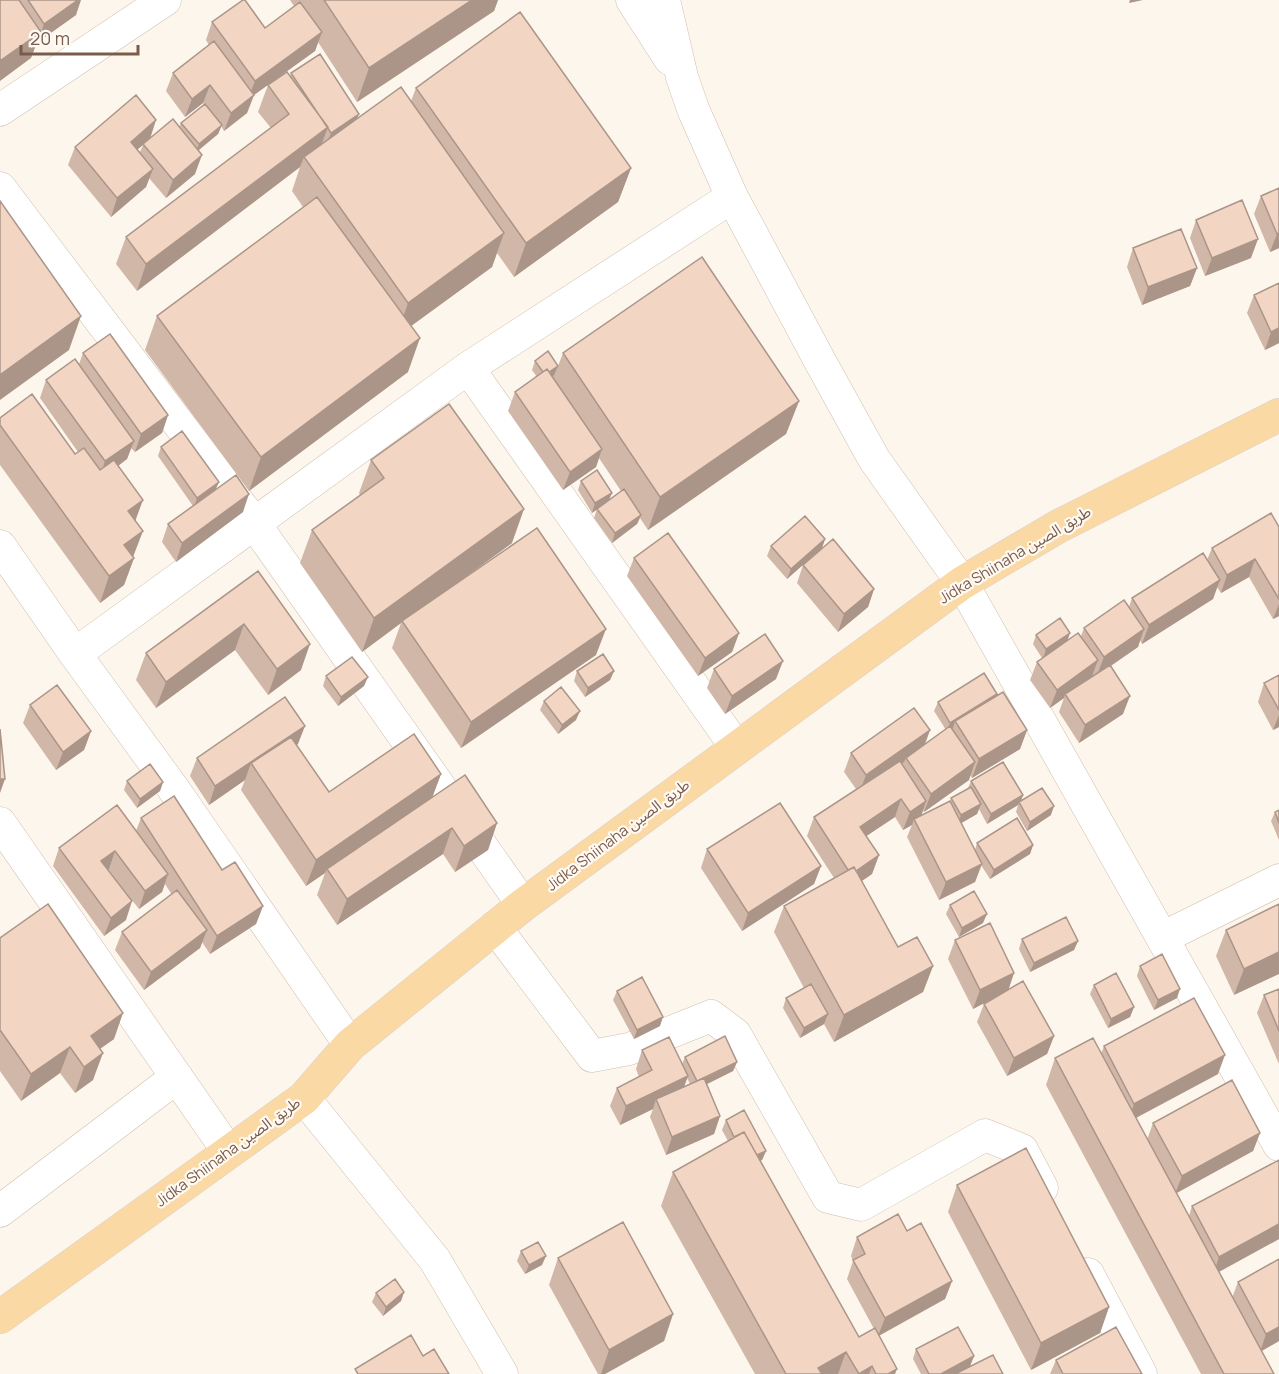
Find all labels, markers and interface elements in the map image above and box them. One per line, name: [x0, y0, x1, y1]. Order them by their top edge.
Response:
scale bar: [21, 18, 138, 56]
text: 20 m: [30, 26, 70, 50]
street label: Jidka Shiinaha طريق الصين: [935, 501, 1095, 608]
street label: Jidka Shiinaha طريق الصين: [542, 774, 694, 895]
street label: Jidka Shiinaha طريق الصين: [151, 1092, 304, 1211]

